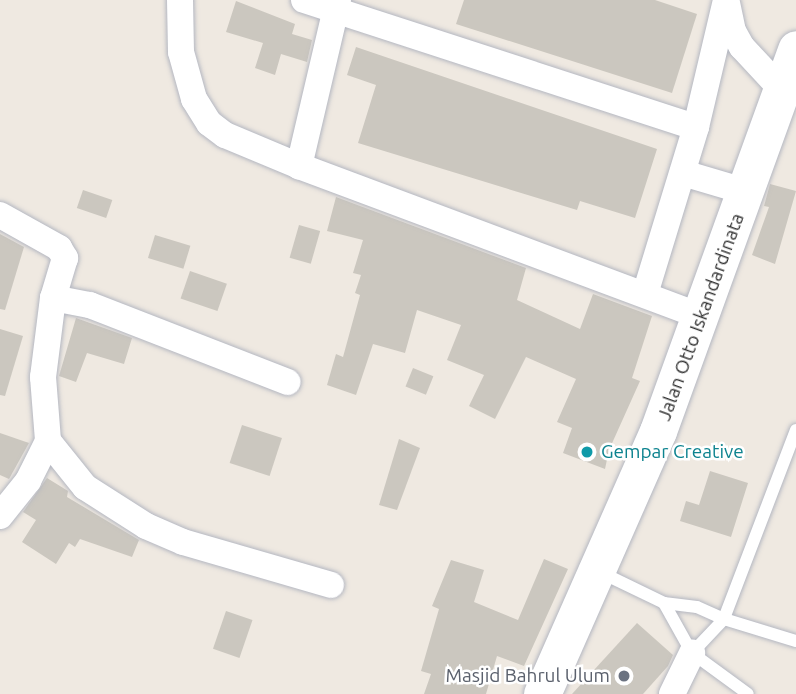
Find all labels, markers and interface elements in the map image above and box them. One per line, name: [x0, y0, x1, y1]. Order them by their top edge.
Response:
street label: Jalan Otto Iskandardinata: [653, 210, 749, 424]
place label: Gempar Creative: [601, 441, 744, 463]
marker: Gempar Creative: [579, 444, 595, 460]
place label: Masjid Bahrul Ulum: [446, 665, 610, 687]
marker: Masjid Bahrul Ulum: [616, 668, 632, 684]

